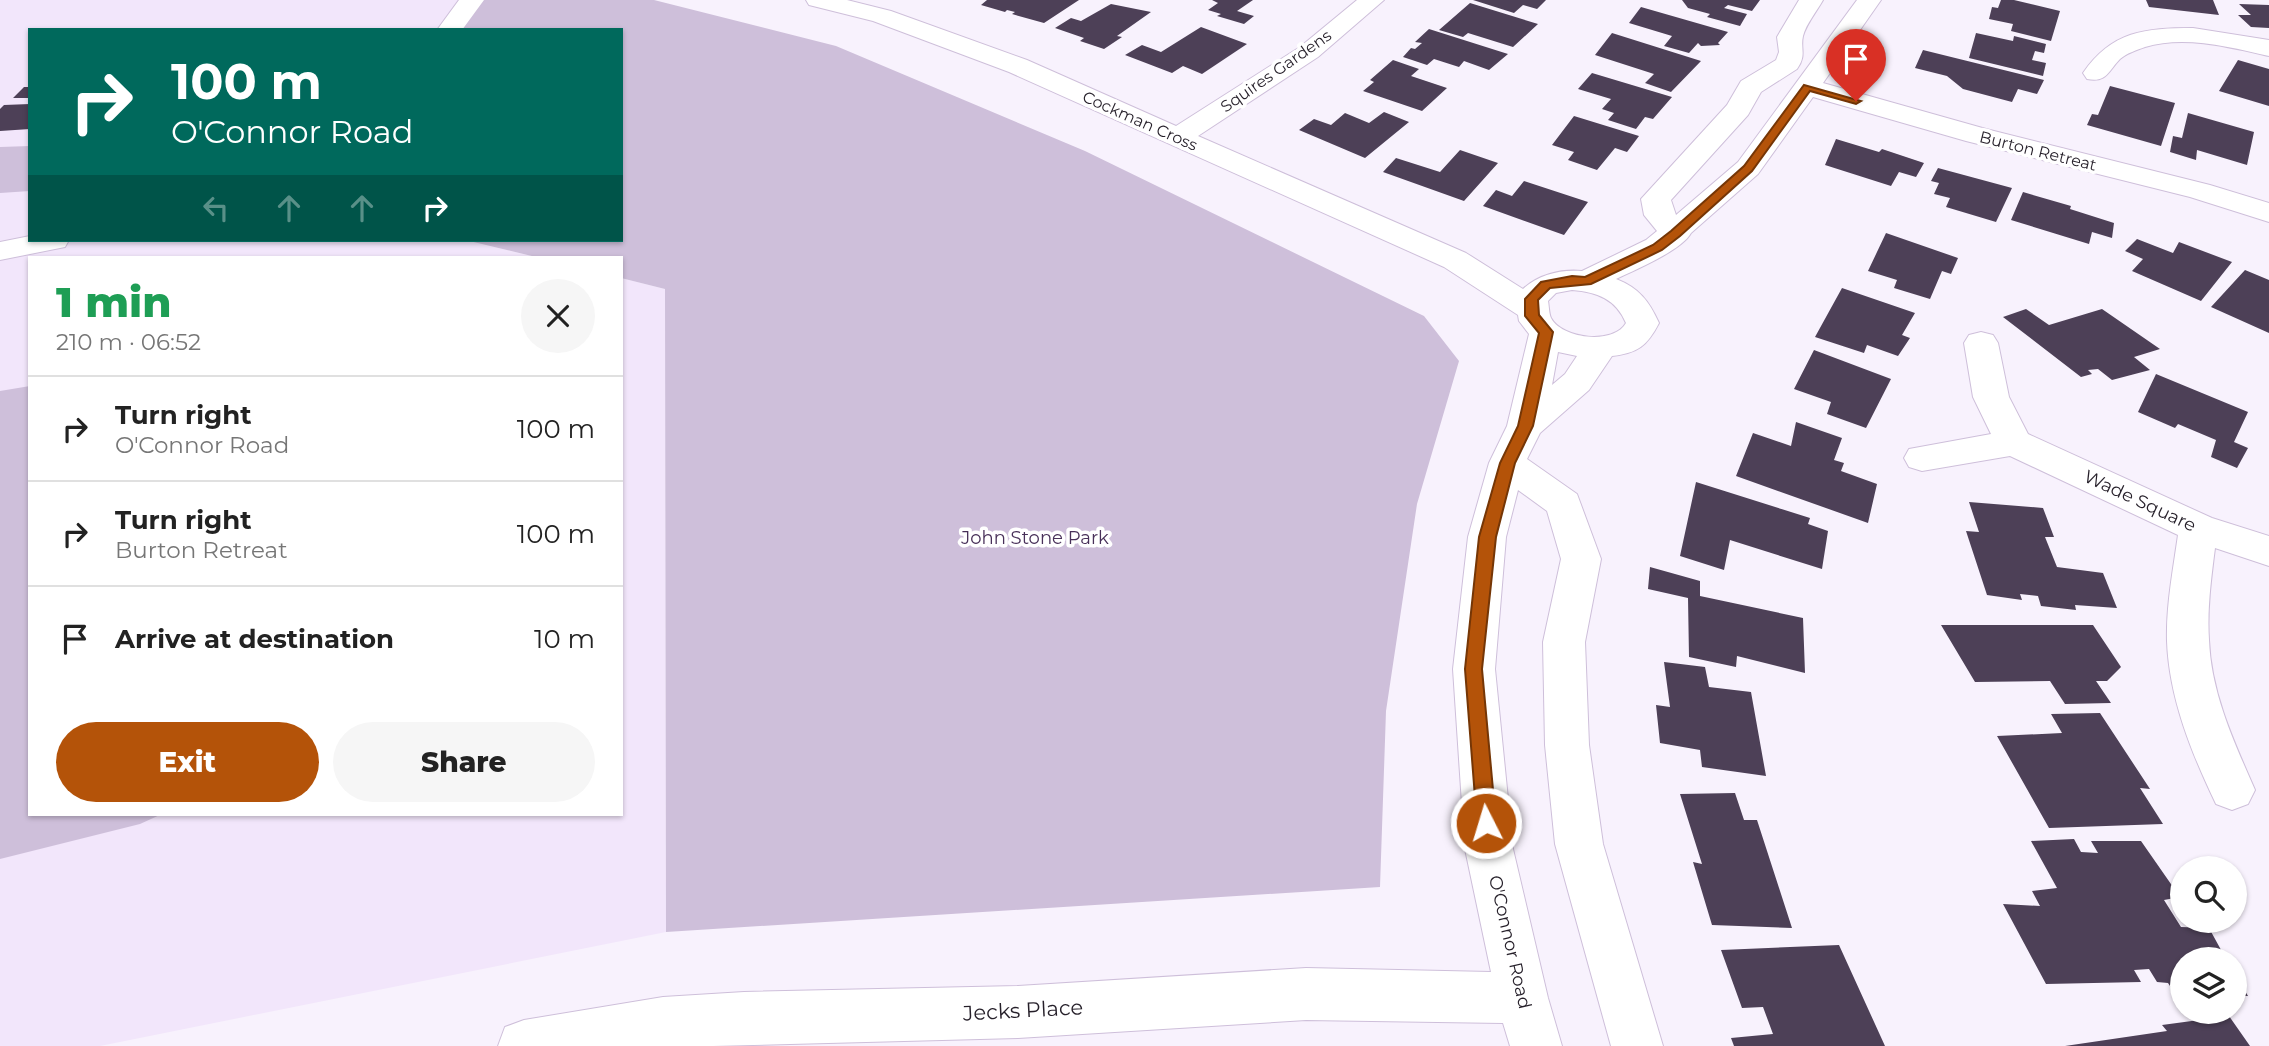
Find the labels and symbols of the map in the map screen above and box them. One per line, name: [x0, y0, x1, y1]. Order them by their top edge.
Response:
street label: Squires Gardens: [1217, 26, 1335, 116]
pin: [1826, 29, 1886, 101]
street label: Cockman Cross: [1080, 87, 1201, 155]
street label: Burton Retreat: [1977, 127, 2099, 175]
street label: Wade Square: [2080, 465, 2200, 537]
park label: John Stone Park: [960, 527, 1109, 549]
position arrow: [1449, 786, 1523, 860]
street label: O'Connor Road: [1484, 873, 1536, 1011]
street label: Jecks Place: [961, 994, 1084, 1026]

